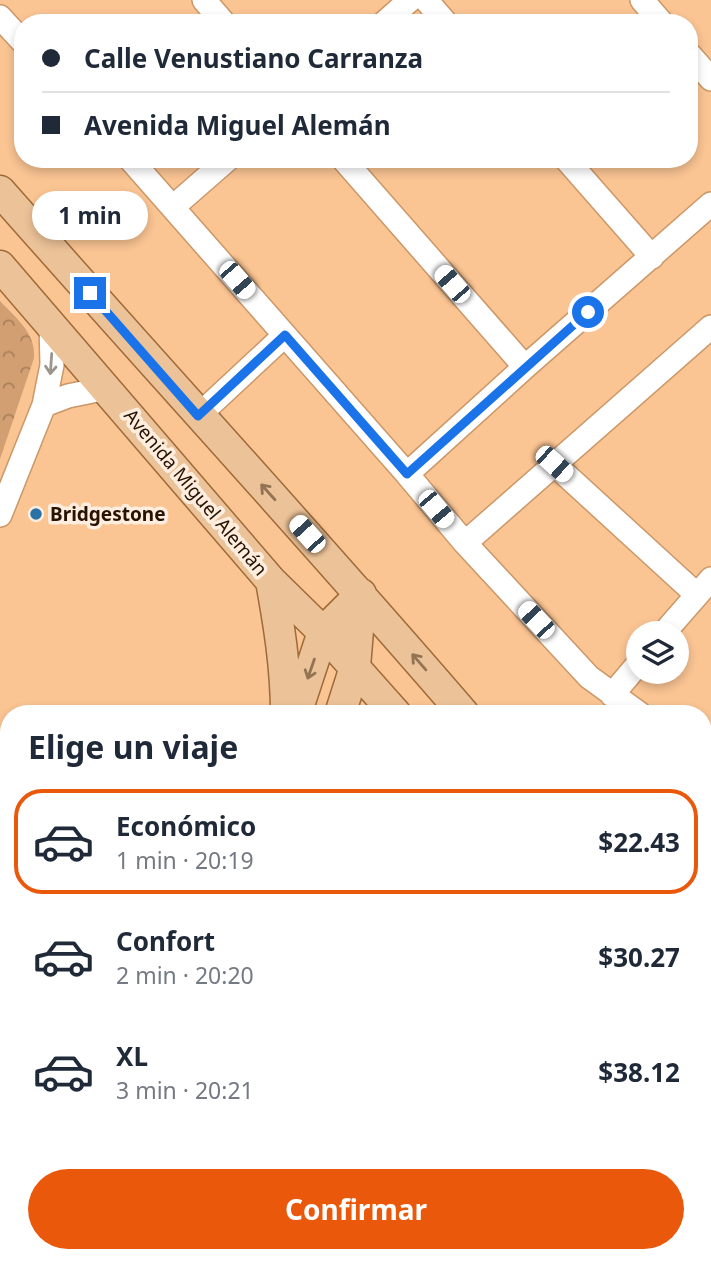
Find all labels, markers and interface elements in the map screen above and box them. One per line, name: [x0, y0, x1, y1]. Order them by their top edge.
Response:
text: Calle Venustiano Carranza: [84, 40, 423, 76]
text: Avenida Miguel Alemán: [84, 107, 391, 143]
callout: 1 min: [32, 191, 148, 240]
text: 1 min: [58, 199, 122, 231]
car: [216, 257, 259, 303]
car: [431, 261, 474, 307]
route end: [74, 277, 106, 309]
route start: [572, 296, 604, 328]
one-way arrow: [44, 352, 57, 375]
street label: Avenida Miguel Alemán: [118, 403, 274, 581]
car: [532, 442, 577, 486]
one-way arrow: [260, 483, 276, 501]
car: [415, 486, 458, 532]
place label: Bridgestone: [50, 501, 166, 527]
marker: Bridgestone: [28, 506, 44, 522]
car: [286, 511, 329, 557]
car: [514, 597, 559, 643]
map controls: [626, 621, 689, 684]
button: layers: [626, 621, 689, 684]
one-way arrow: [411, 653, 427, 671]
one-way arrow: [304, 658, 316, 680]
text: Elige un viaje: [28, 725, 238, 768]
text: Económico: [116, 808, 256, 844]
icon: car: [32, 810, 95, 873]
text: $22.43: [598, 824, 680, 860]
text: 1 min · 20:19: [116, 844, 254, 876]
text: Confort: [116, 923, 215, 959]
icon: car: [32, 925, 95, 988]
text: $30.27: [598, 939, 680, 975]
text: 2 min · 20:20: [116, 959, 254, 991]
text: XL: [116, 1038, 148, 1074]
icon: car: [32, 1040, 95, 1103]
text: $38.12: [598, 1054, 680, 1090]
text: 3 min · 20:21: [116, 1074, 254, 1106]
button: Confirmar: [28, 1169, 684, 1249]

